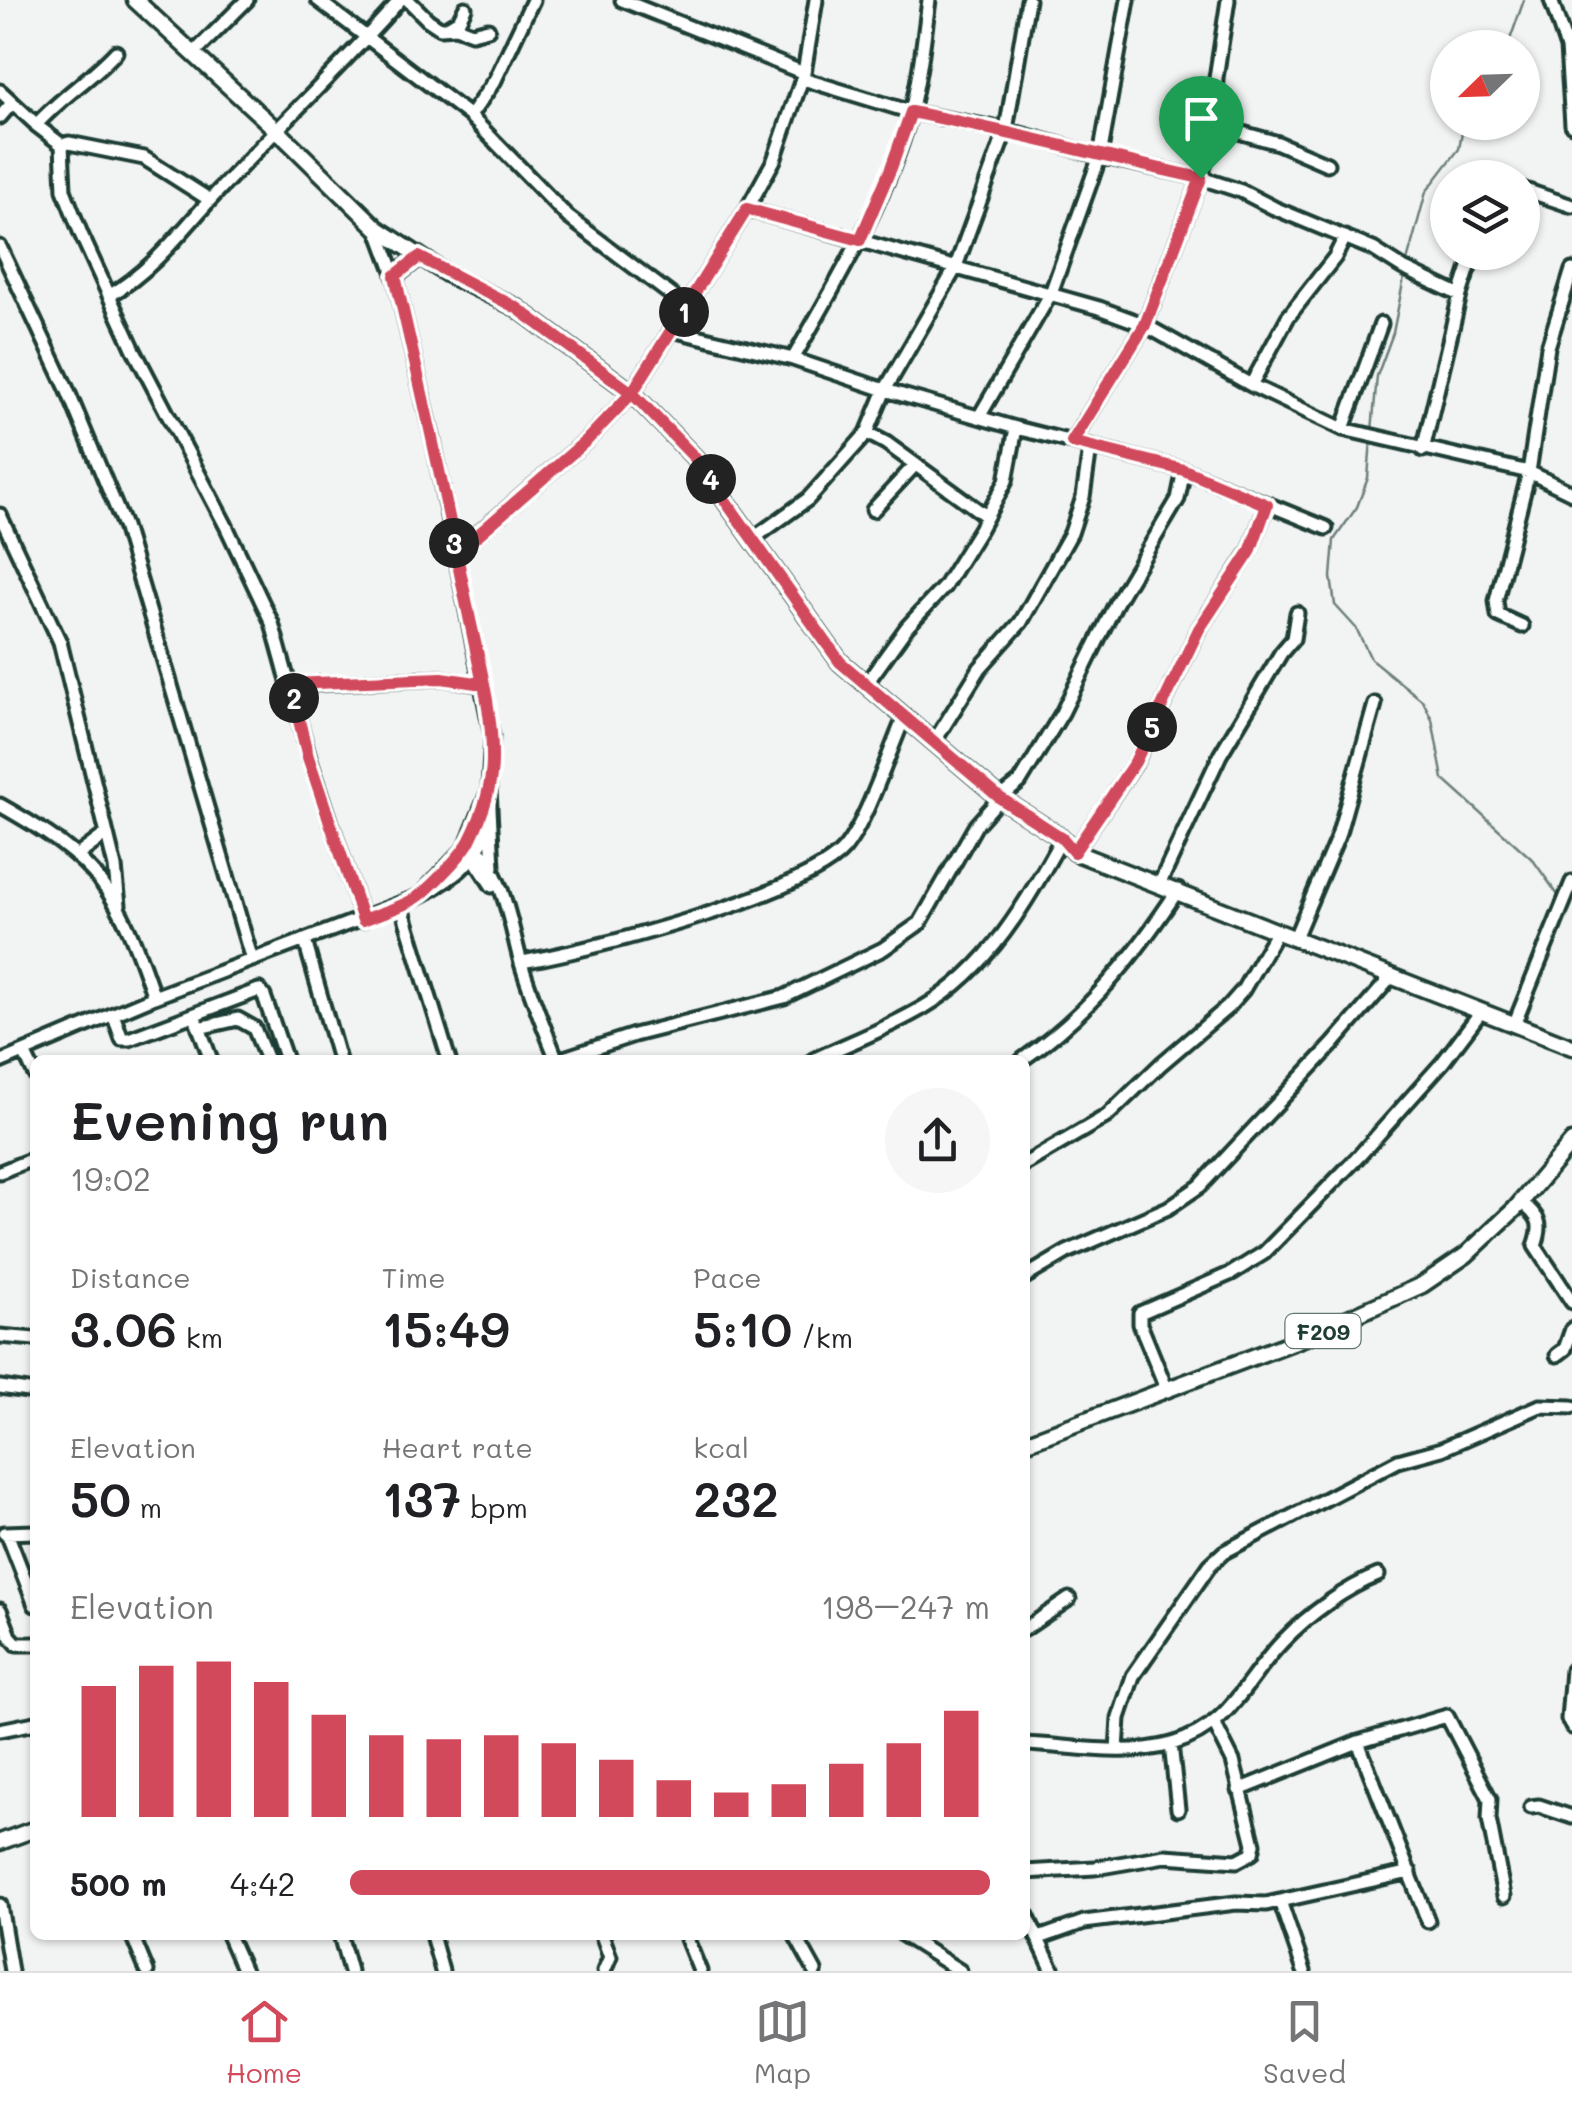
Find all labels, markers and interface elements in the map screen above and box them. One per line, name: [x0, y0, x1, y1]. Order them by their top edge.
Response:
north arrow: [1430, 30, 1540, 140]
map controls: [1430, 30, 1540, 270]
pin: [1159, 76, 1244, 179]
icon: arrive: [1174, 91, 1229, 146]
button: layers: [1430, 160, 1540, 270]
pin: 1: [659, 287, 709, 337]
text: 1: [678, 294, 690, 330]
pin: 4: [686, 454, 736, 504]
text: 4: [702, 461, 720, 497]
pin: 3: [429, 518, 479, 568]
text: 3: [446, 525, 462, 561]
pin: 2: [269, 673, 319, 723]
text: 2: [286, 680, 302, 716]
pin: 5: [1127, 702, 1177, 752]
text: 5: [1144, 709, 1160, 745]
text: Evening run: [70, 1083, 389, 1155]
button: share: [885, 1088, 990, 1193]
text: 19:02: [70, 1157, 151, 1199]
text: Distance: [70, 1259, 191, 1295]
text: Time: [382, 1259, 445, 1295]
text: Pace: [693, 1259, 762, 1295]
text: 3.06: [70, 1295, 177, 1361]
text: 15:49: [382, 1295, 510, 1361]
text: 5:10: [693, 1295, 792, 1361]
road number: F209: [1286, 1314, 1360, 1348]
text: km: [177, 1319, 223, 1355]
text: /km: [792, 1319, 853, 1355]
text: Elevation: [70, 1429, 196, 1465]
text: Heart rate: [382, 1429, 533, 1465]
text: kcal: [693, 1429, 749, 1465]
text: 50: [70, 1465, 131, 1531]
text: 137: [382, 1465, 461, 1531]
text: 232: [693, 1465, 779, 1531]
text: m: [131, 1489, 162, 1525]
text: bpm: [461, 1489, 528, 1525]
text: Elevation: [70, 1585, 214, 1627]
text: 198–247 m: [821, 1585, 990, 1627]
text: 500 m: [70, 1862, 167, 1904]
text: 4:42: [230, 1862, 295, 1904]
tab: Home: [226, 1994, 302, 2090]
tab: Map: [754, 1994, 811, 2090]
tab: Saved: [1263, 1994, 1346, 2090]

